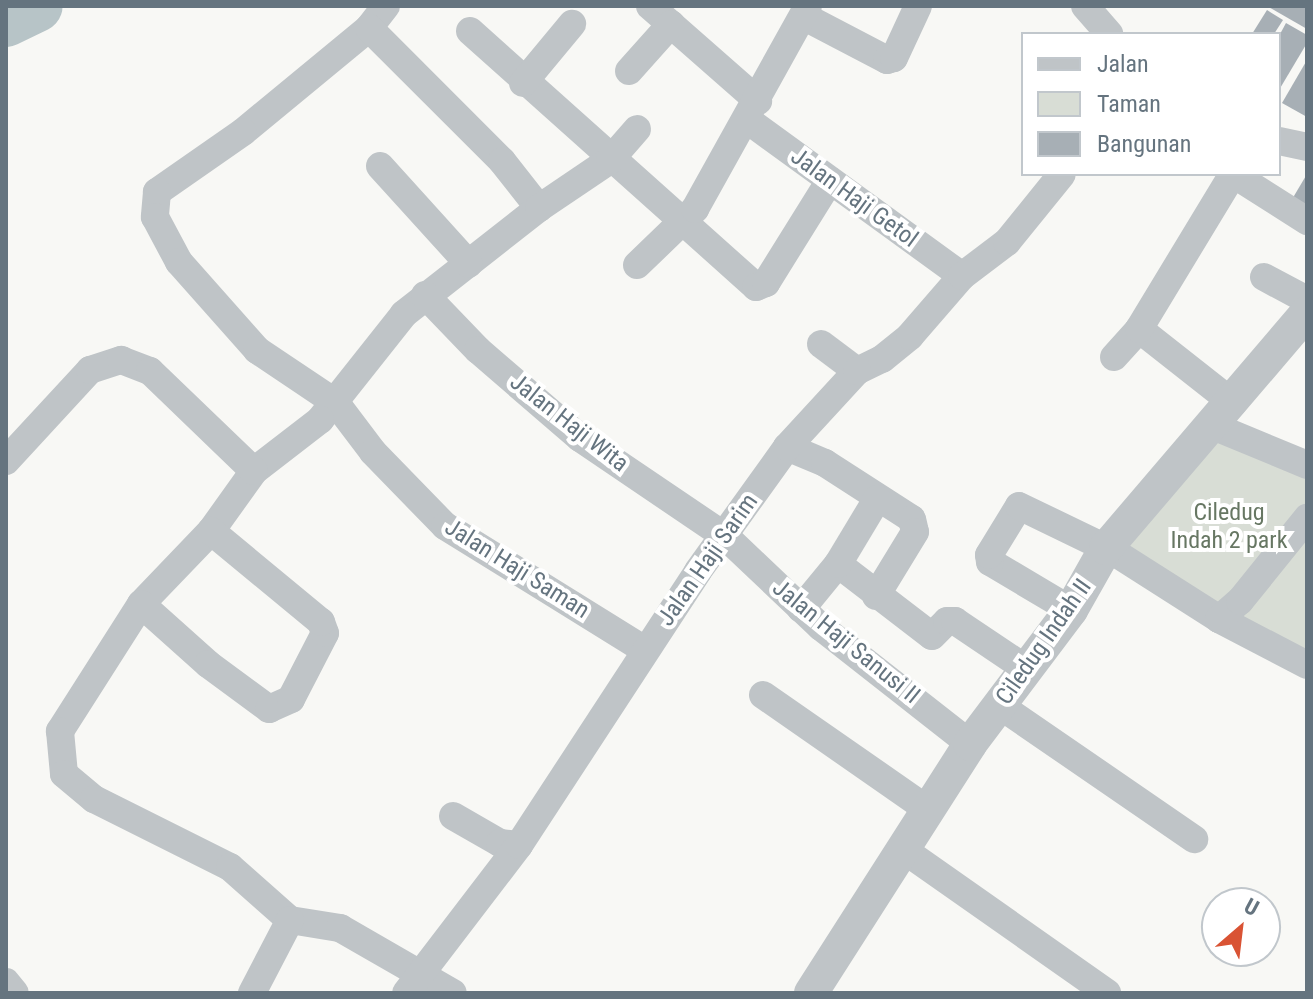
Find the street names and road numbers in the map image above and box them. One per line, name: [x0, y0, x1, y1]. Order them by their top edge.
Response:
street label: Jalan Haji Getol: [785, 142, 923, 254]
street label: Jalan Haji Wita: [504, 368, 634, 478]
street label: Jalan Haji Sarim: [652, 488, 764, 632]
street label: Jalan Haji Saman: [439, 513, 595, 625]
street label: Jalan Haji Sanusi II: [767, 574, 925, 710]
street label: Ciledug Indah II: [990, 574, 1098, 710]

